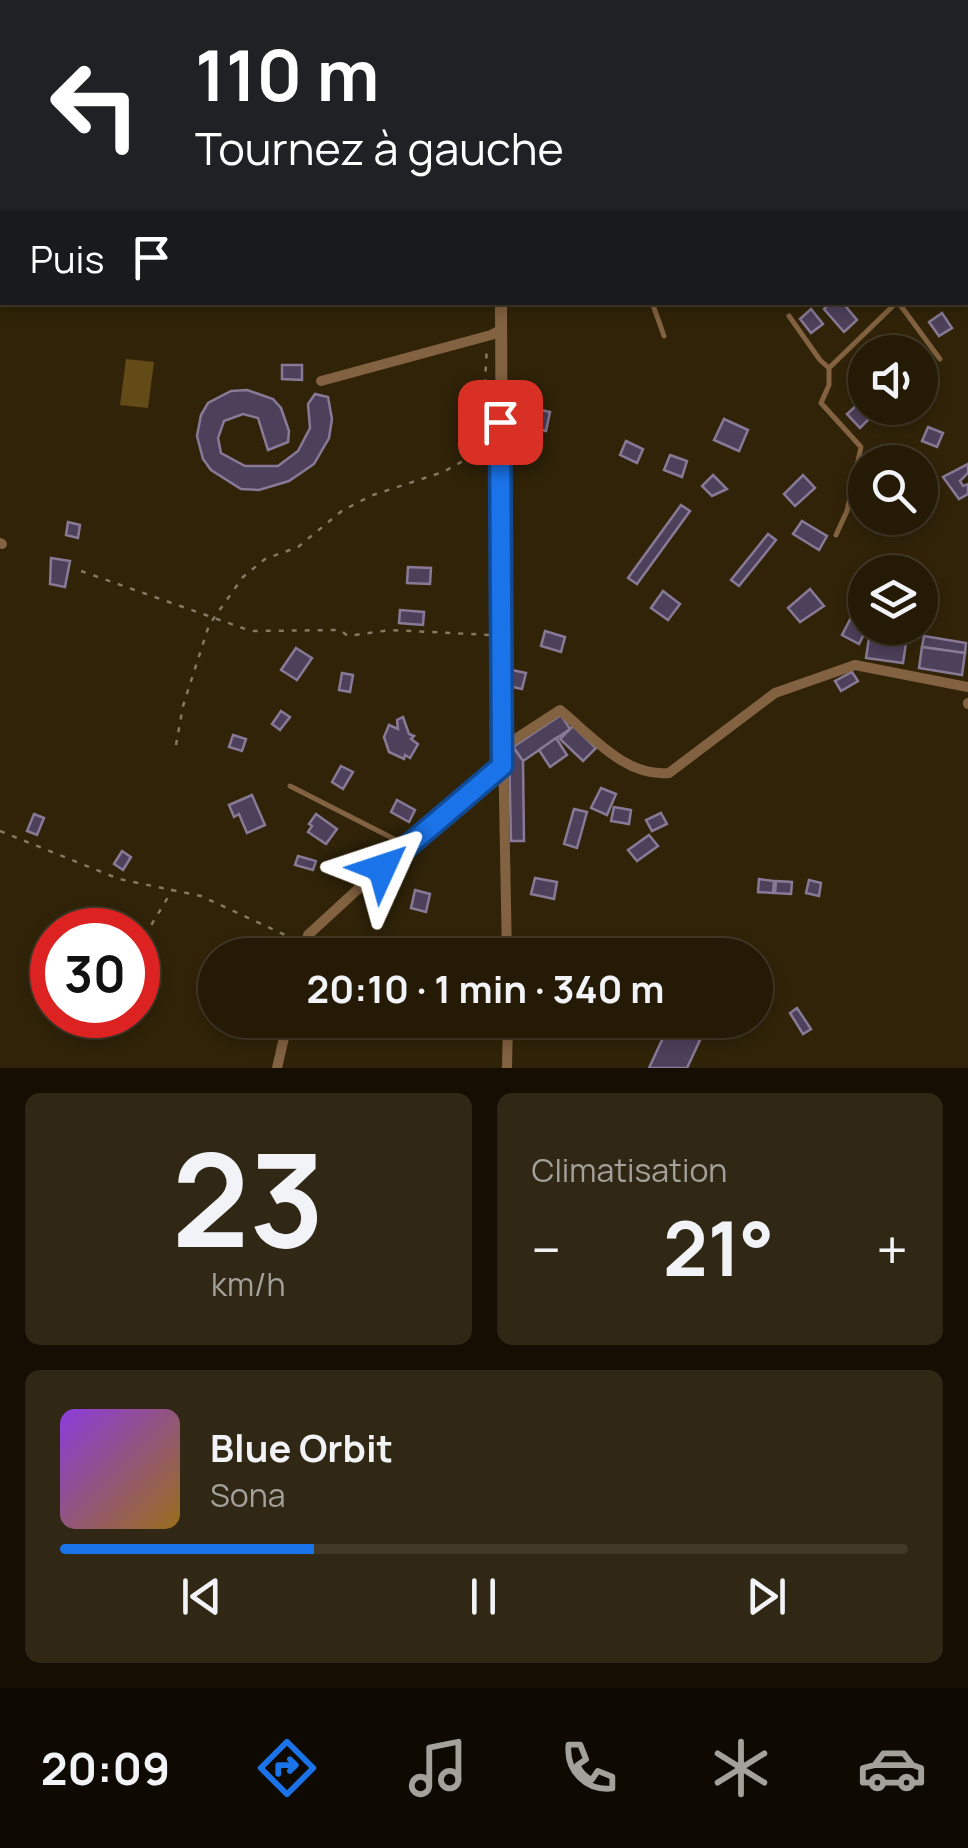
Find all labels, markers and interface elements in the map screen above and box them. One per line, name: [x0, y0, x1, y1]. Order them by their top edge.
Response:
text: 110 m: [195, 26, 379, 122]
icon: left: [30, 40, 160, 170]
text: Tournez à gauche: [195, 117, 564, 179]
icon: arrive: [124, 230, 179, 285]
text: Puis: [30, 232, 104, 284]
map controls: [848, 335, 938, 645]
button: sound: [848, 335, 938, 425]
pin: [458, 380, 543, 465]
icon: arrive: [473, 395, 528, 450]
button: search: [848, 445, 938, 535]
button: layers: [848, 555, 938, 645]
position arrow: [330, 816, 434, 920]
speed limit sign: 30: [30, 908, 160, 1038]
text: 20:10 · 1 min · 340 m: [307, 962, 664, 1014]
text: 23: [172, 1108, 325, 1286]
text: Climatisation: [532, 1148, 727, 1192]
text: 21°: [663, 1196, 774, 1299]
text: −: [532, 1211, 561, 1287]
text: +: [876, 1211, 908, 1287]
text: km/h: [211, 1262, 285, 1306]
text: Blue Orbit: [210, 1421, 393, 1473]
text: Sona: [210, 1473, 285, 1517]
icon: previous: [174, 1569, 229, 1624]
icon: pause: [456, 1569, 511, 1624]
icon: next: [739, 1569, 794, 1624]
icon: directions: [252, 1733, 322, 1803]
icon: music: [403, 1733, 473, 1803]
icon: phone: [554, 1733, 624, 1803]
icon: climate: [706, 1733, 776, 1803]
icon: car: [857, 1733, 927, 1803]
text: 20:09: [41, 1737, 170, 1799]

